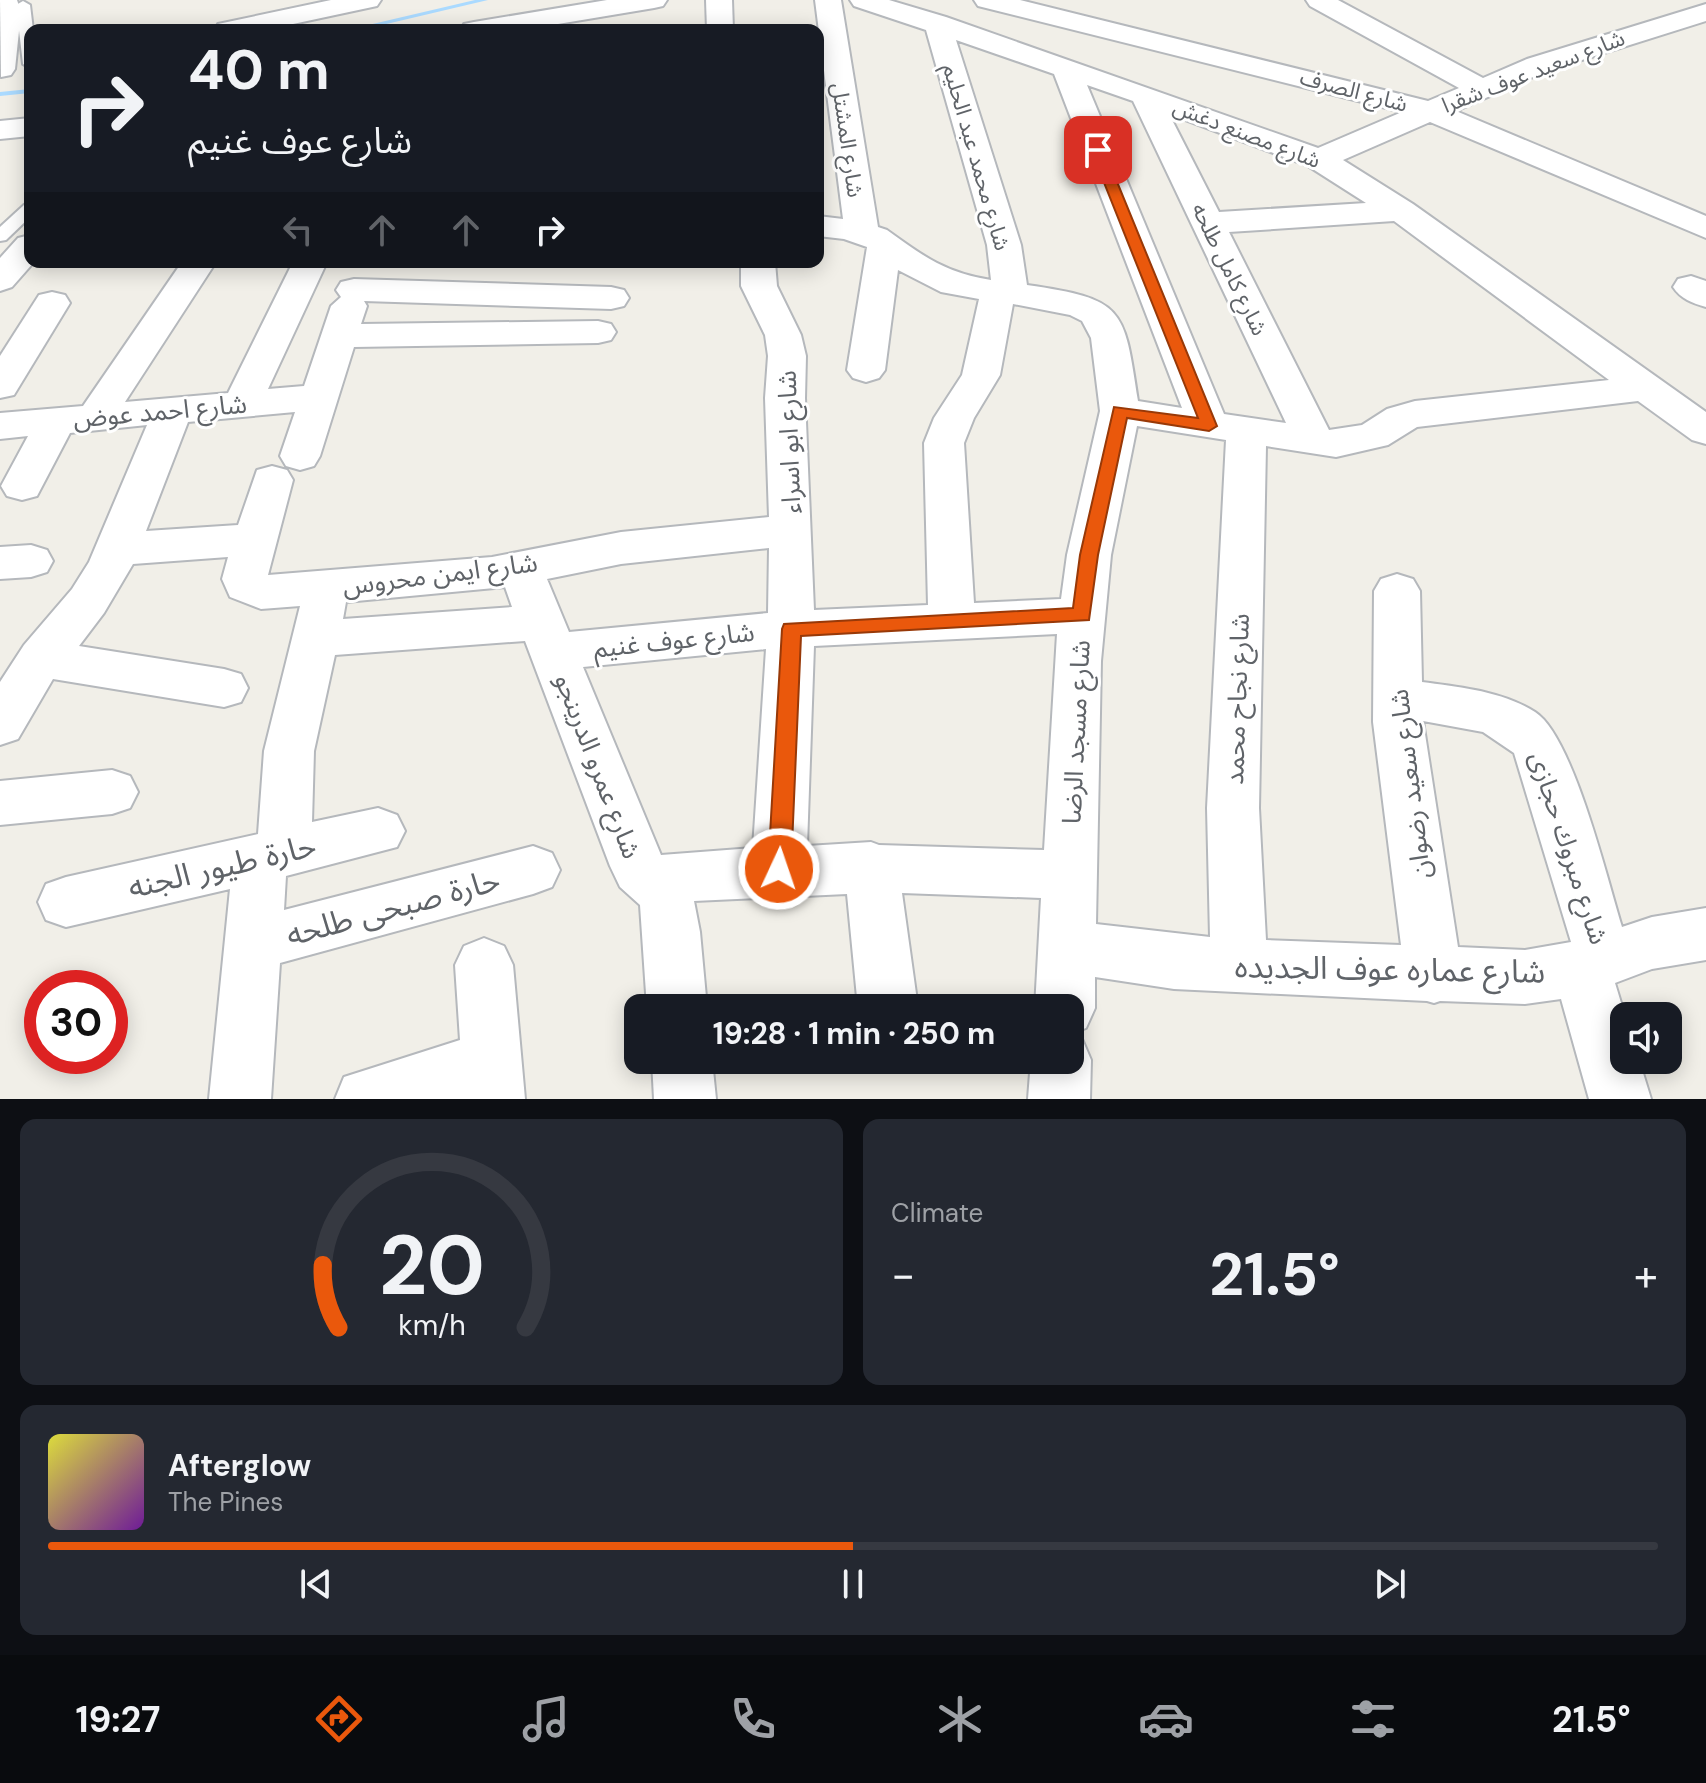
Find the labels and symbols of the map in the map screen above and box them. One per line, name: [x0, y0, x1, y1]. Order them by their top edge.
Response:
street label: شارع سعيد عوف شقرا: [1438, 23, 1629, 122]
street label: شارع محمد عبد الحليم: [934, 60, 1017, 254]
street label: شارع الصرف: [1296, 62, 1411, 121]
street label: شارع المشتل: [823, 81, 870, 199]
street label: شارع مصنع دغش: [1168, 92, 1325, 177]
pin: [1064, 116, 1132, 184]
street label: شارع كامل طلحه: [1183, 198, 1274, 341]
street label: شارع ابو اسراء: [770, 370, 810, 514]
street label: شارع احمد عوض: [72, 386, 248, 438]
street label: شارع ايمن محروس: [341, 545, 540, 605]
street label: شارع نجاح محمد: [1217, 613, 1259, 785]
street label: شارع عوف غنيم: [592, 615, 757, 668]
street label: شارع مسجد الرضا: [1054, 639, 1100, 825]
street label: شارع عمرو الدرينجو: [545, 669, 649, 864]
street label: شارع سعيد رضوان: [1382, 687, 1440, 881]
street label: شارع مبروك حجازى: [1520, 747, 1616, 949]
street label: حارة طيور الجنه: [124, 824, 320, 908]
position arrow: [737, 827, 821, 911]
street label: حارة صبحى طلحه: [281, 858, 505, 956]
street label: شارع عماره عوف الجديده: [1234, 945, 1546, 996]
speed limit sign: 30: [24, 970, 128, 1074]

